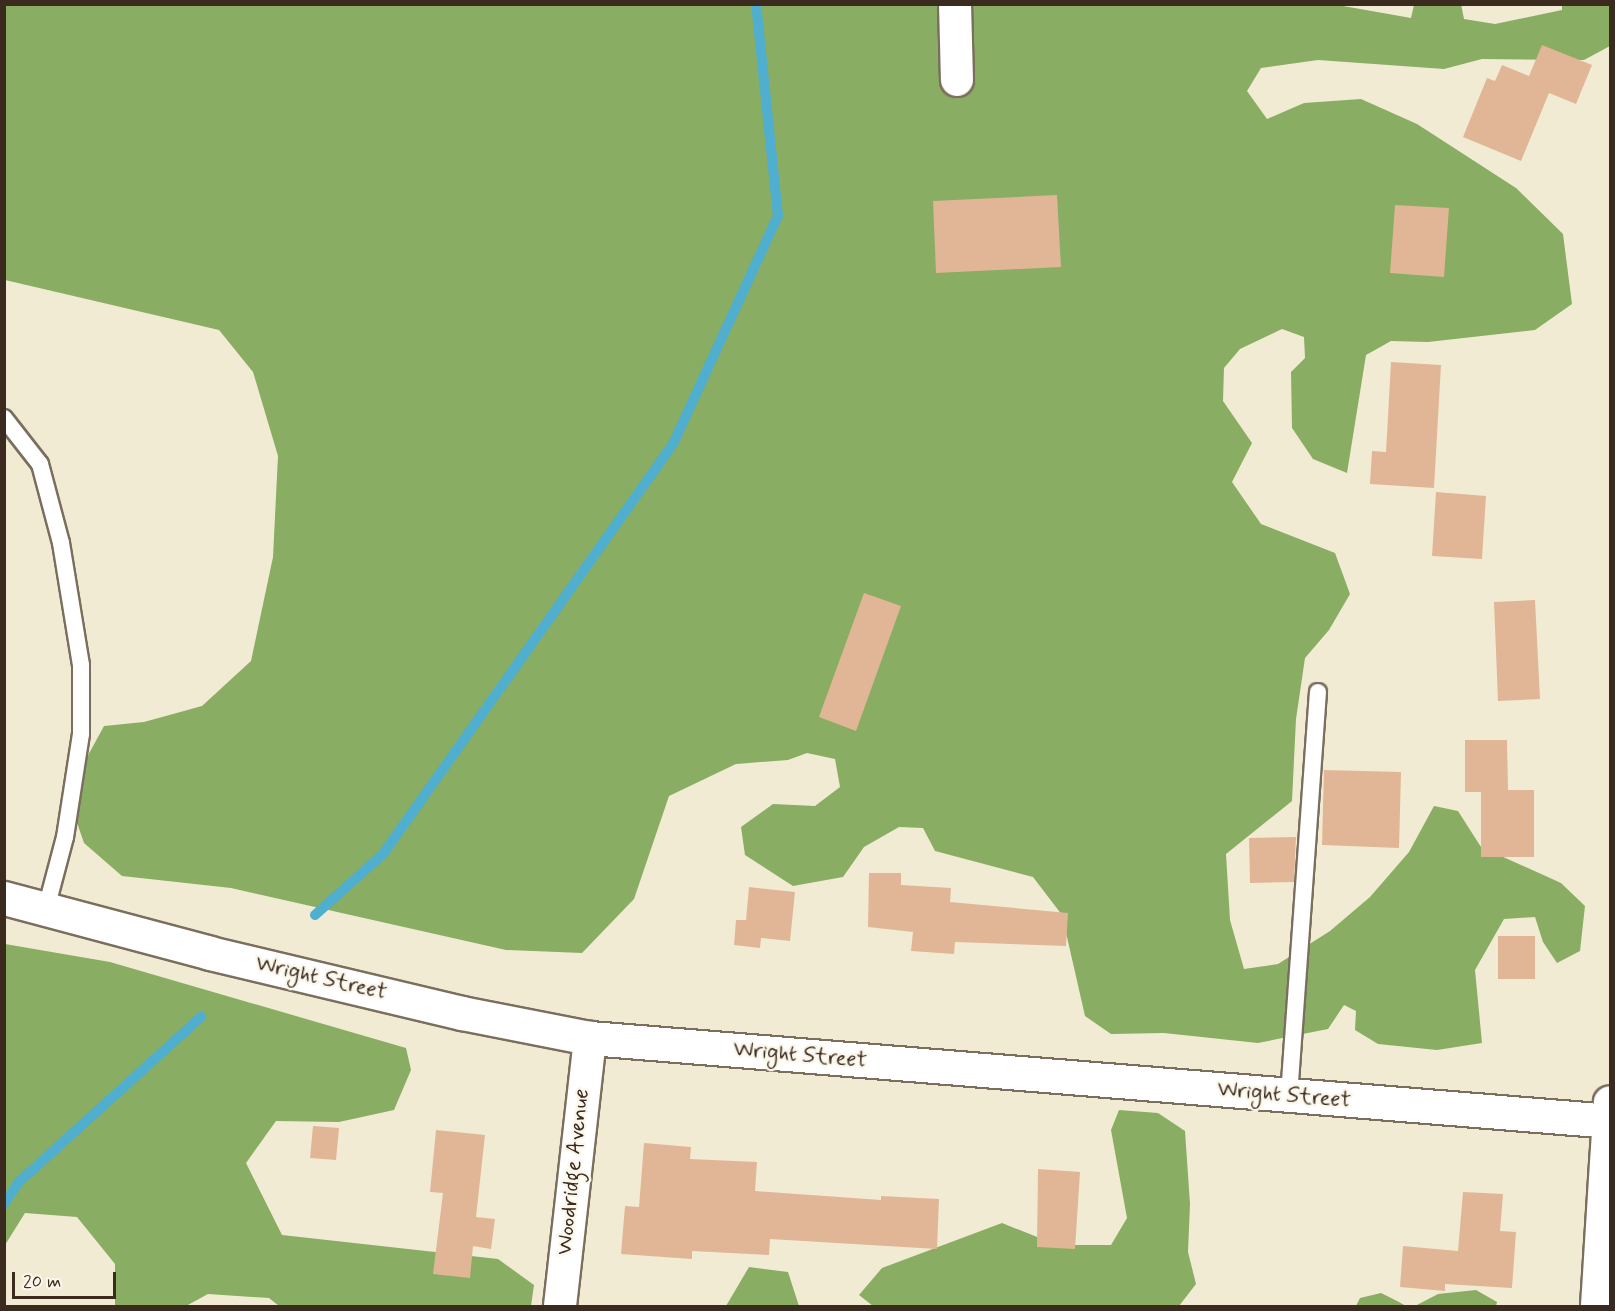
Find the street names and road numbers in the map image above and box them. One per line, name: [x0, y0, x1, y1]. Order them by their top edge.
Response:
street label: Wright Street: [253, 951, 389, 1007]
street label: Wright Street: [733, 1037, 867, 1075]
street label: Wright Street: [1217, 1077, 1351, 1115]
street label: Woodridge Avenue: [552, 1086, 596, 1258]

